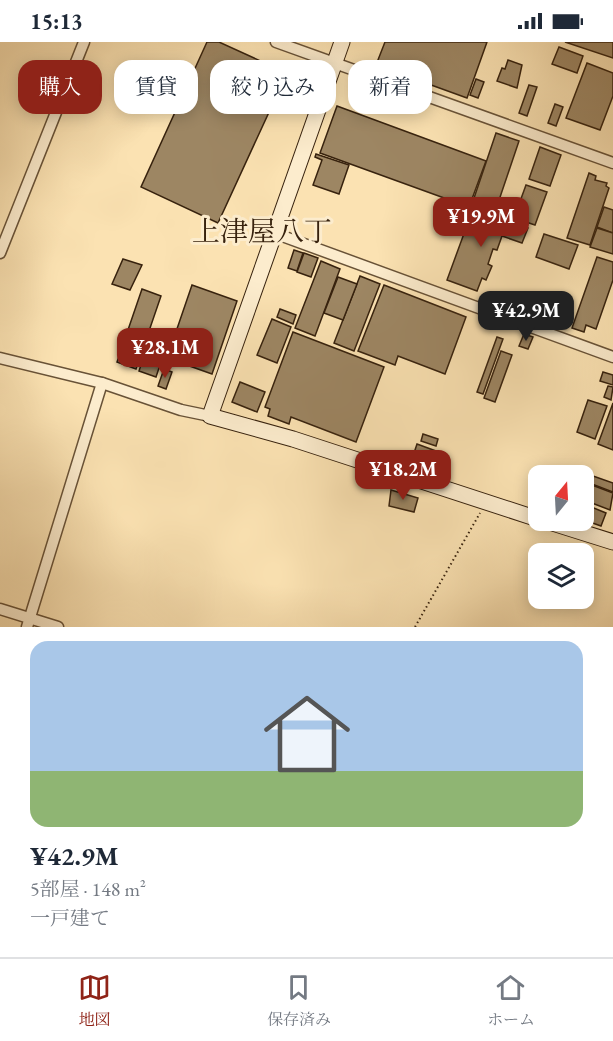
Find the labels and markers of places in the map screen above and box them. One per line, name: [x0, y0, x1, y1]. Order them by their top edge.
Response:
pin: ¥19.9M: [432, 197, 530, 248]
pin: ¥42.9M: [477, 291, 575, 342]
pin: ¥28.1M: [116, 328, 214, 379]
pin: ¥18.2M: [354, 450, 452, 501]

